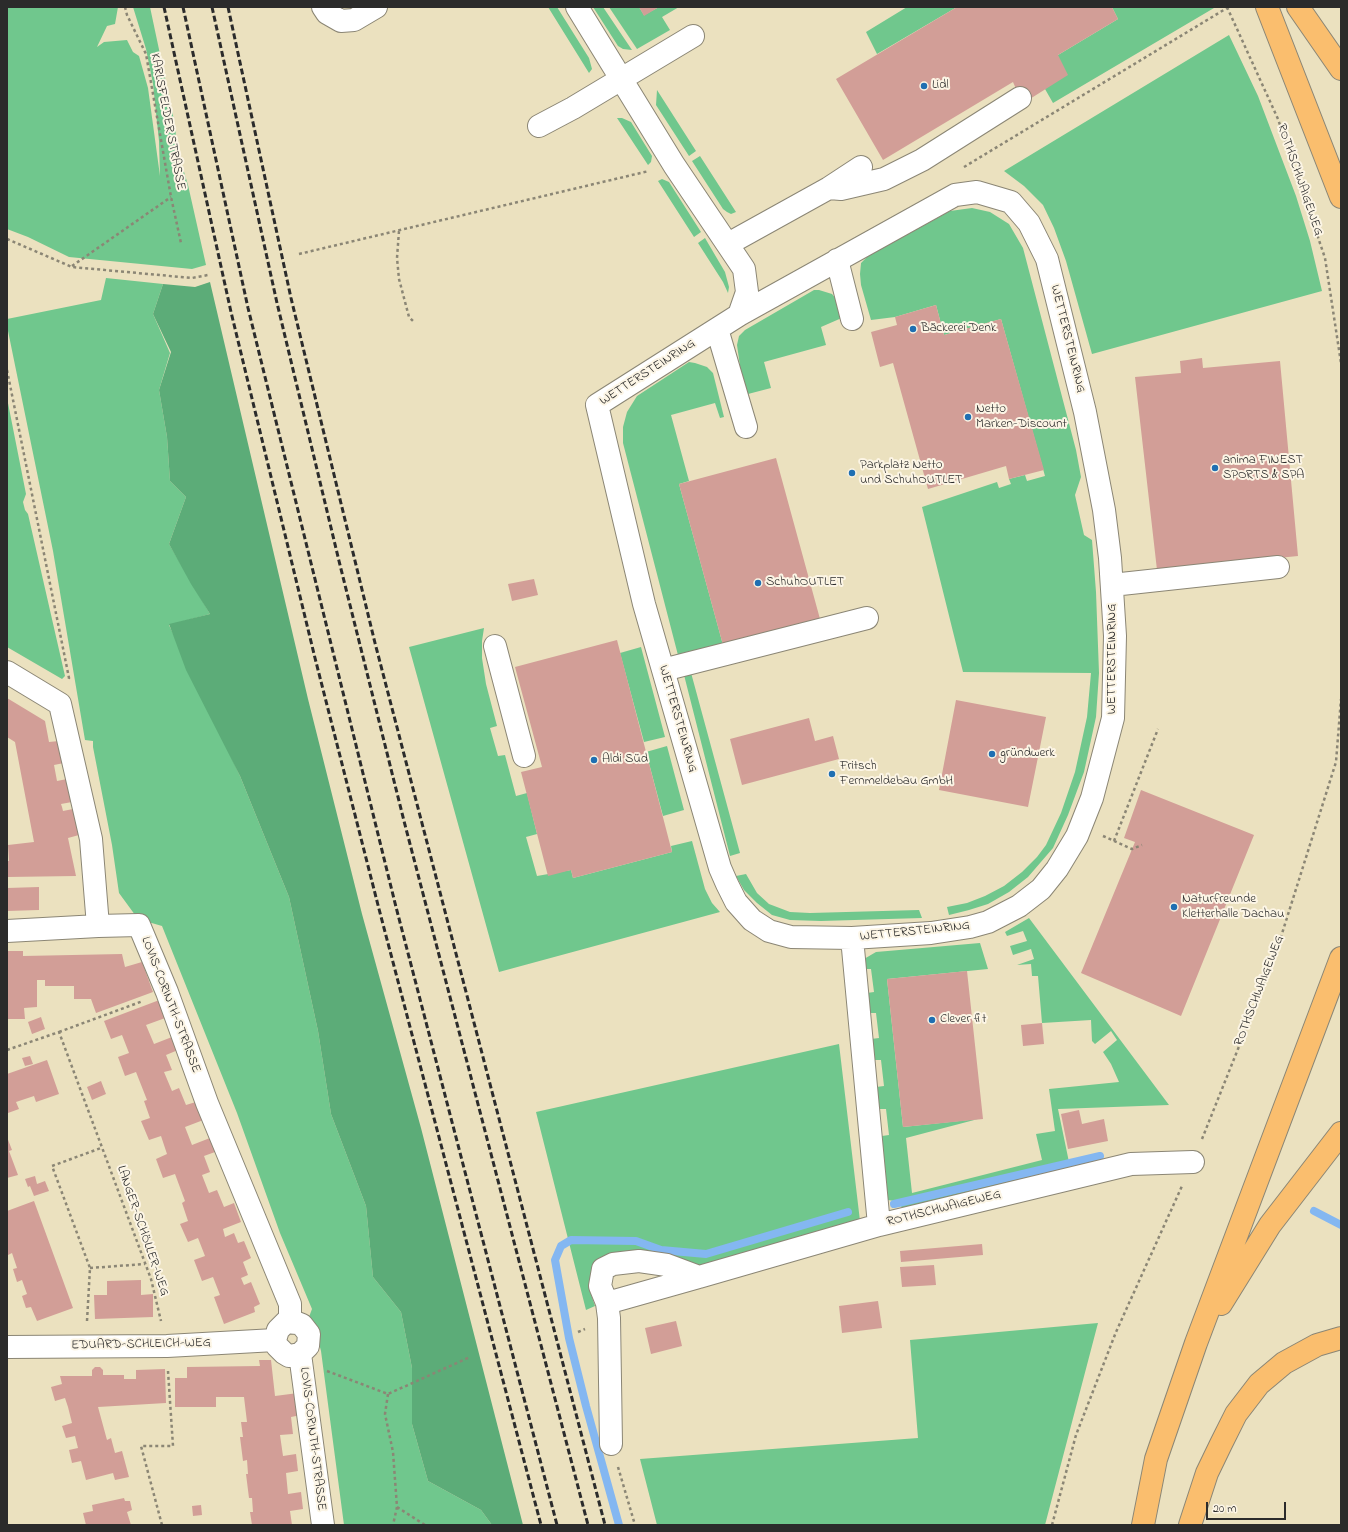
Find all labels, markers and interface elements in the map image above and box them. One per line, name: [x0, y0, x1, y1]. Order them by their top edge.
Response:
street label: KARLSFELDER STRASSE: [146, 52, 188, 192]
place label: Lidl: [932, 78, 949, 94]
marker: Lidl: [919, 81, 929, 91]
street label: ROTHSCHWAIGEWEG: [1273, 122, 1325, 238]
street label: WETTERSTEINRING: [1046, 283, 1088, 395]
place label: Bäckerei Denk: [921, 321, 997, 337]
marker: Bäckerei Denk: [908, 324, 918, 334]
street label: WETTERSTEINRING: [597, 336, 699, 410]
place label: Netto Marken-Discount: [976, 402, 1067, 433]
marker: Netto Marken-Discount: [963, 412, 973, 422]
place label: anima FINEST SPORTS & SPA: [1223, 453, 1304, 484]
place label: Parkplatz Netto und SchuhOUTLET: [860, 458, 963, 489]
marker: anima FINEST SPORTS & SPA: [1210, 463, 1220, 473]
marker: Parkplatz Netto und SchuhOUTLET: [847, 468, 857, 478]
place label: SchuhOUTLET: [766, 575, 844, 591]
marker: SchuhOUTLET: [753, 578, 763, 588]
street label: WETTERSTEINRING: [1105, 604, 1121, 714]
street label: WETTERSTEINRING: [654, 664, 700, 774]
place label: gründwerk: [1000, 746, 1055, 762]
marker: gründwerk: [987, 749, 997, 759]
place label: Aldi Süd: [602, 752, 648, 768]
marker: Aldi Süd: [589, 755, 599, 765]
place label: Fritsch Fernmeldebau GmbH: [840, 759, 953, 790]
marker: Fritsch Fernmeldebau GmbH: [827, 769, 837, 779]
place label: Naturfreunde Kletterhalle Dachau: [1182, 892, 1284, 923]
marker: Naturfreunde Kletterhalle Dachau: [1169, 902, 1179, 912]
street label: WETTERSTEINRING: [859, 918, 971, 946]
street label: ROTHSCHWAIGEWEG: [1232, 934, 1288, 1048]
street label: LOVIS-CORINTH-STRASSE: [137, 935, 203, 1075]
place label: Clever fit: [940, 1012, 986, 1028]
marker: Clever fit: [927, 1015, 937, 1025]
street label: LANGER-SCHÖLLER-WEG: [112, 1164, 172, 1298]
street label: ROTHSCHWAIGEWEG: [885, 1187, 1003, 1231]
street label: EDUARD-SCHLEICH-WEG: [71, 1336, 211, 1354]
street label: LOVIS-CORINTH-STRASSE: [295, 1366, 329, 1512]
scale bar: [1208, 1494, 1288, 1520]
text: 20 m: [1213, 1500, 1236, 1518]

